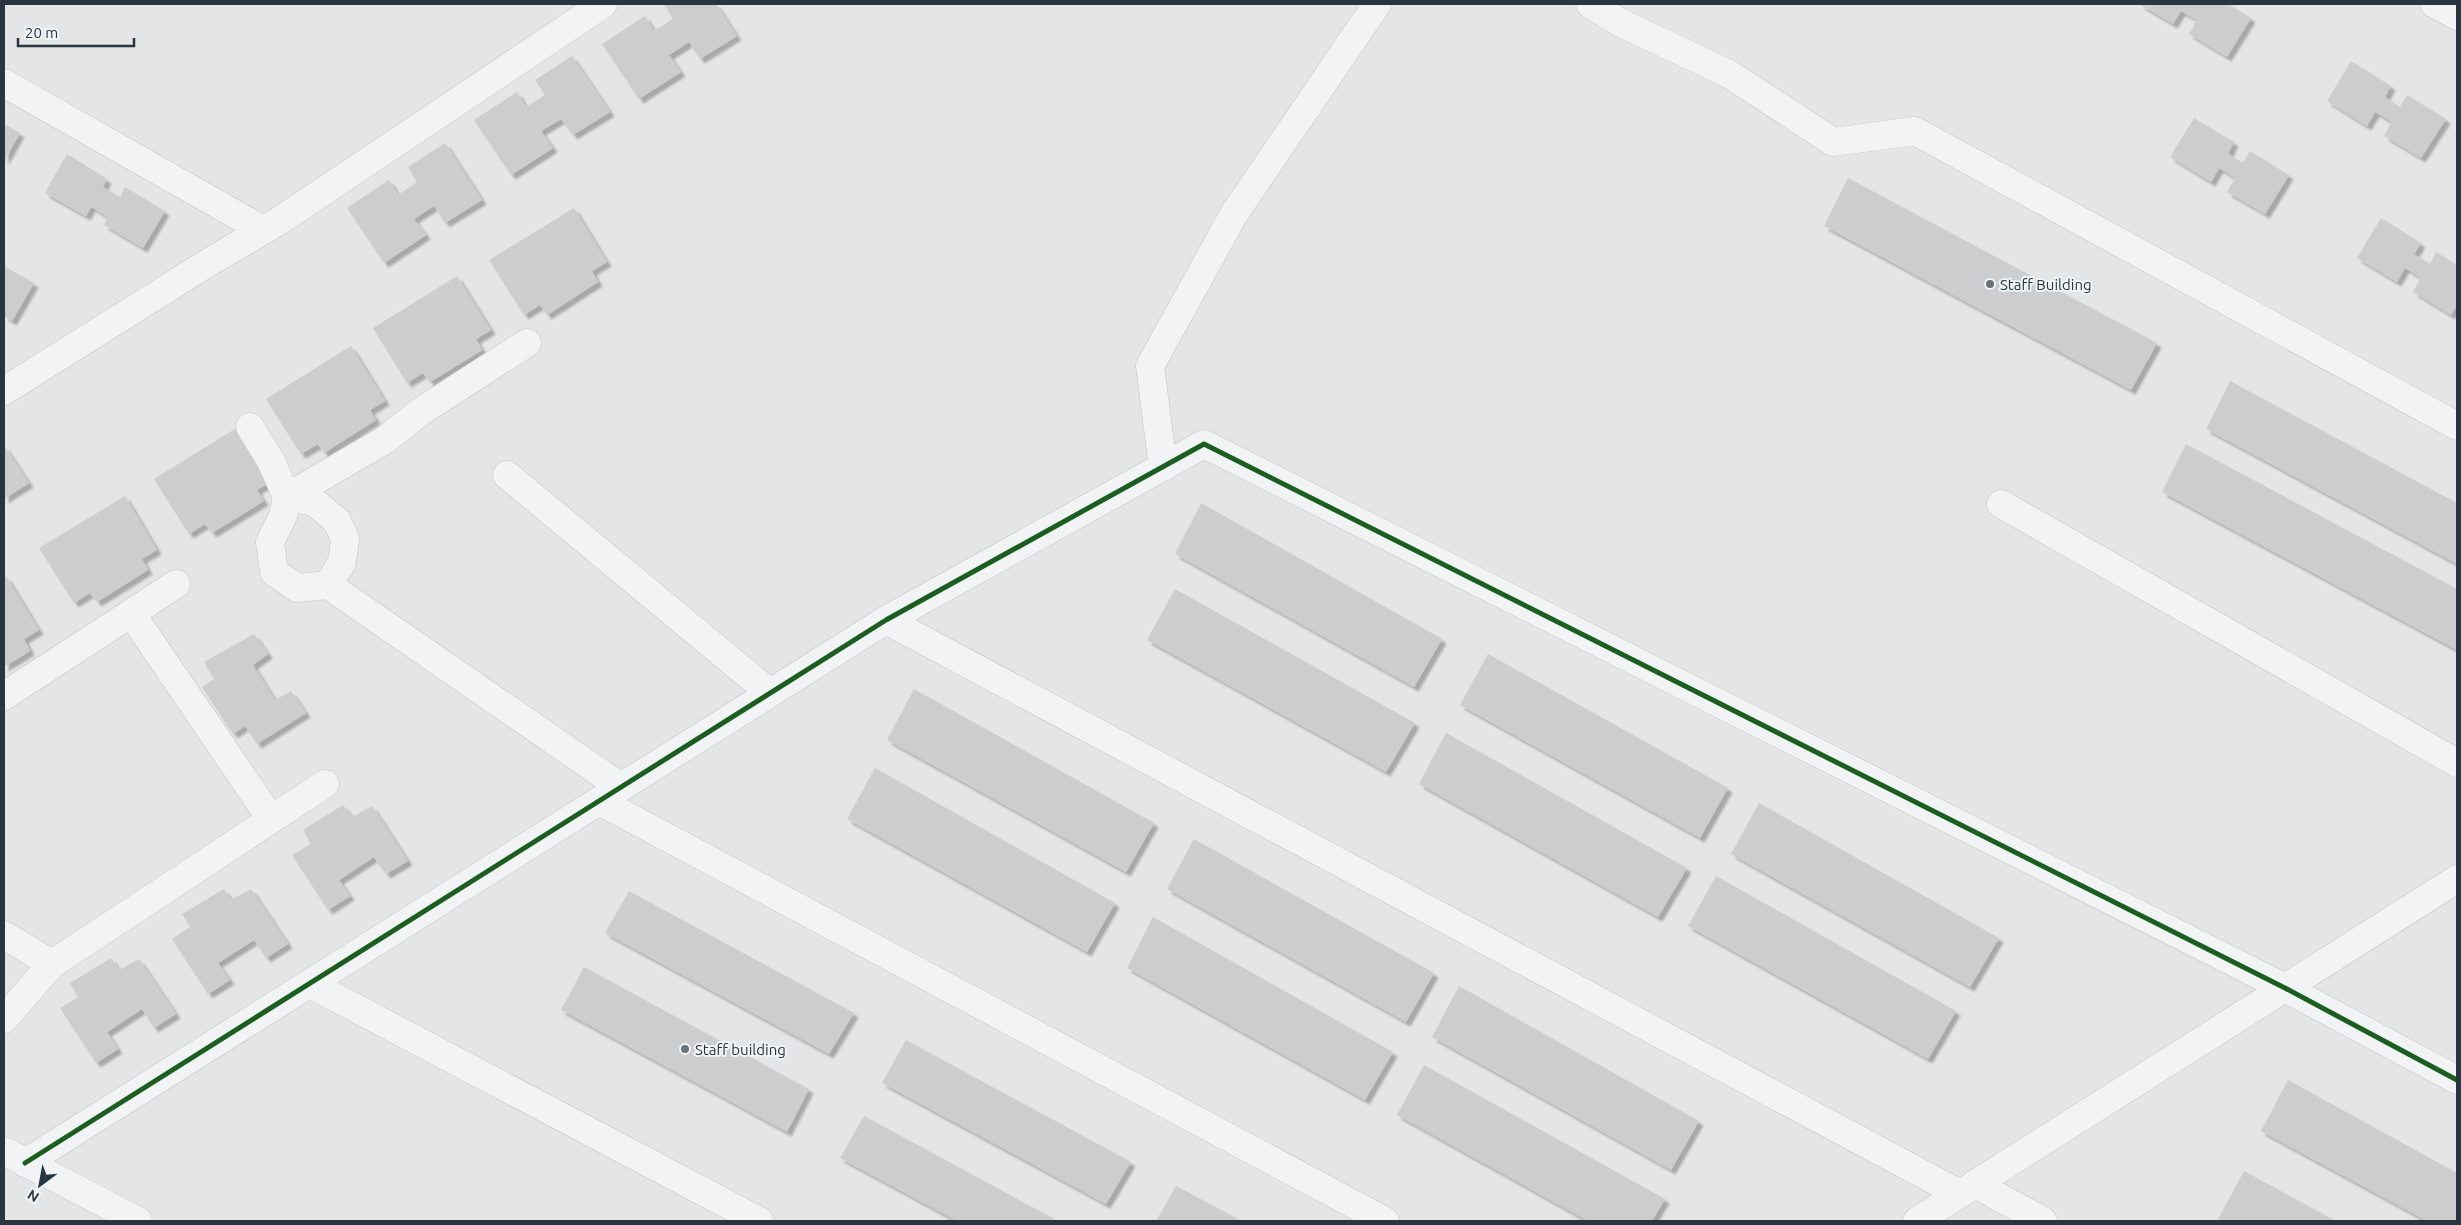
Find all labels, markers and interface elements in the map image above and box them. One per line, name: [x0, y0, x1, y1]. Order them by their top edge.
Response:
scale bar: [18, 15, 134, 47]
text: 20 m: [25, 24, 58, 41]
place label: Staff Building: [2000, 276, 2092, 293]
marker: Staff Building: [1984, 278, 1996, 290]
place label: Staff building: [695, 1041, 786, 1058]
marker: Staff building: [679, 1043, 691, 1055]
north arrow: [15, 1160, 65, 1210]
text: N: [24, 1186, 42, 1206]

